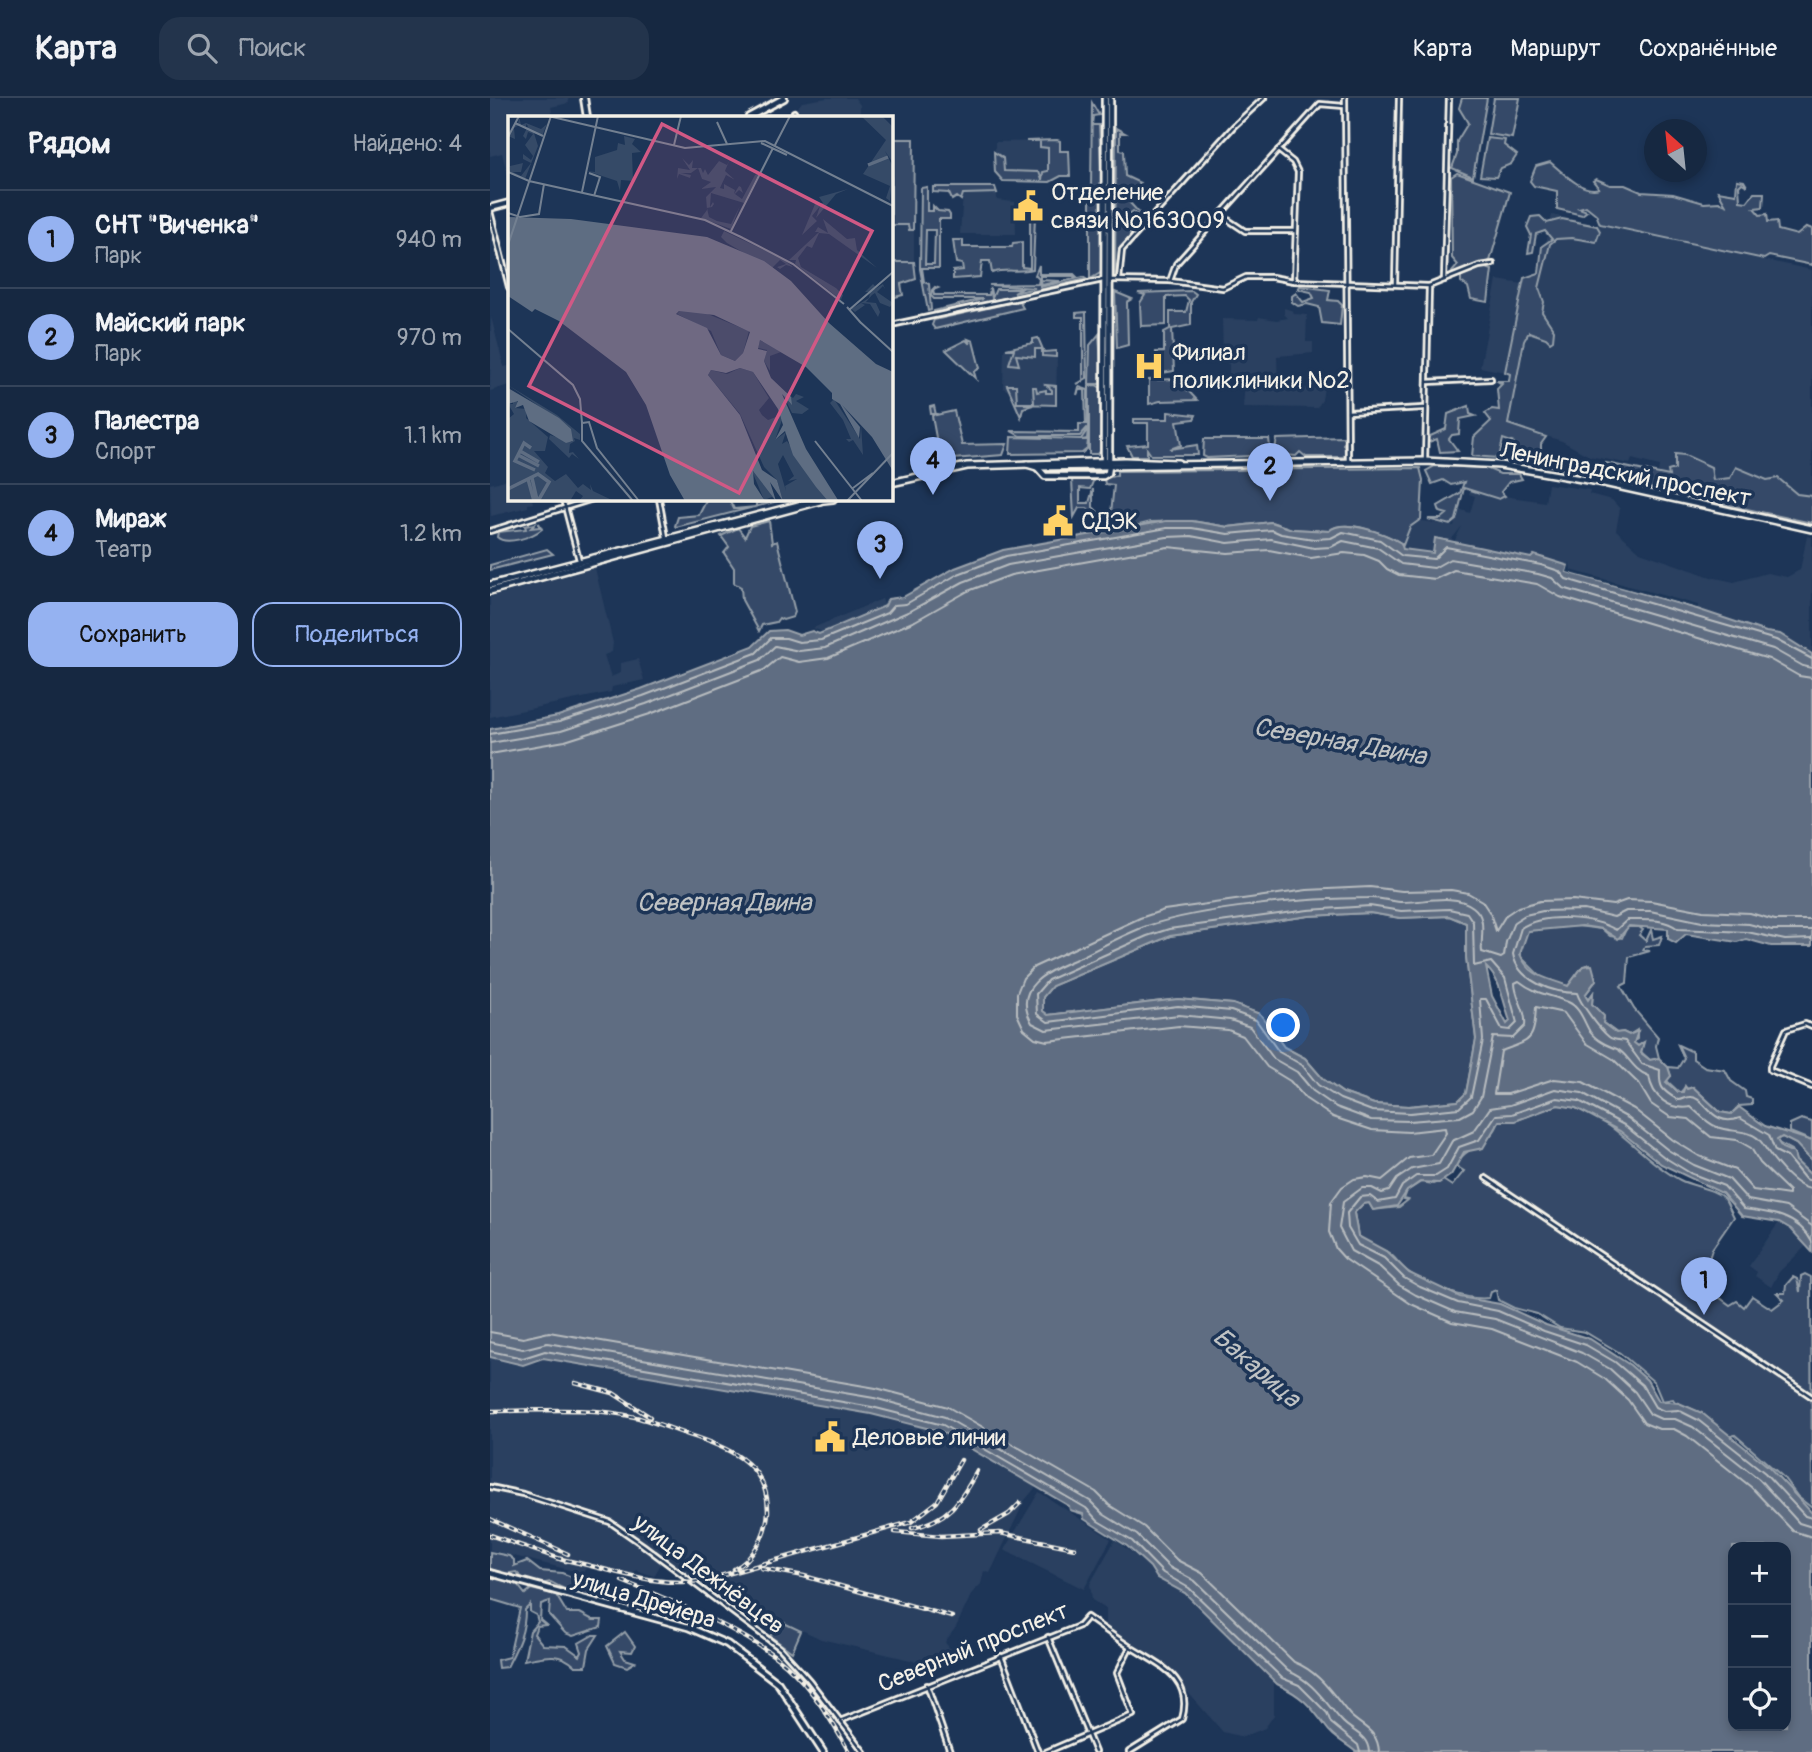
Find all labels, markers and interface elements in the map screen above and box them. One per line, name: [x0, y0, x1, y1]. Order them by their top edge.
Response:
search box: [159, 17, 649, 80]
text: Карта: [35, 28, 117, 69]
icon: search: [183, 29, 221, 67]
text: Поиск: [239, 32, 307, 64]
text: Карта: [1413, 34, 1472, 63]
text: Маршрут: [1510, 34, 1601, 63]
text: Сохранённые: [1639, 34, 1777, 63]
inset map: [508, 116, 892, 500]
north arrow: [1644, 119, 1707, 182]
text: Рядом: [28, 125, 111, 162]
text: Найдено: 4: [352, 129, 462, 158]
place label: Отделение связи №163009: [1051, 178, 1225, 235]
public building icon: Отделение связи №163009: [1011, 189, 1045, 223]
text: СНТ "Виченка": [95, 209, 259, 241]
text: 1: [47, 225, 56, 254]
text: 940 m: [396, 225, 462, 254]
text: Парк: [95, 241, 142, 270]
text: Майский парк: [95, 307, 246, 339]
text: 2: [45, 323, 57, 352]
text: 970 m: [397, 323, 462, 352]
place label: Филиал поликлиники №2: [1172, 338, 1350, 395]
text: Парк: [95, 339, 142, 368]
hospital icon: Филиал поликлиники №2: [1132, 349, 1166, 383]
text: Палестра: [95, 405, 199, 437]
text: 3: [45, 421, 57, 450]
text: 1.1 km: [404, 421, 462, 450]
street label: Ленинградский проспект: [1497, 436, 1754, 513]
text: Спорт: [95, 437, 156, 466]
pin: 4: [910, 437, 956, 495]
pin: 2: [1247, 443, 1293, 501]
text: Мираж: [95, 503, 166, 535]
public building icon: СДЭК: [1041, 504, 1075, 538]
place label: СДЭК: [1081, 507, 1138, 536]
text: 4: [44, 519, 58, 548]
text: 1.2 km: [400, 519, 462, 548]
pin: 3: [857, 521, 903, 579]
text: Театр: [95, 535, 152, 564]
button: Сохранить: [28, 602, 238, 667]
button: Поделиться: [252, 602, 462, 667]
water label: Северная Двина: [1251, 711, 1431, 773]
water label: Северная Двина: [637, 887, 813, 919]
your location: [1266, 1008, 1300, 1042]
pin: 1: [1681, 1257, 1727, 1315]
water label: Бакарица: [1206, 1321, 1308, 1416]
public building icon: Деловые линии: [813, 1420, 847, 1454]
place label: Деловые линии: [852, 1423, 1006, 1452]
street label: улица Дежнёвцев: [626, 1507, 790, 1641]
map controls: [1728, 1542, 1791, 1731]
button: +: [1728, 1542, 1791, 1605]
street label: улица Дрейера: [568, 1564, 719, 1635]
street label: Северный проспект: [874, 1596, 1073, 1699]
button: −: [1728, 1605, 1791, 1668]
button: locate: [1728, 1668, 1791, 1731]

